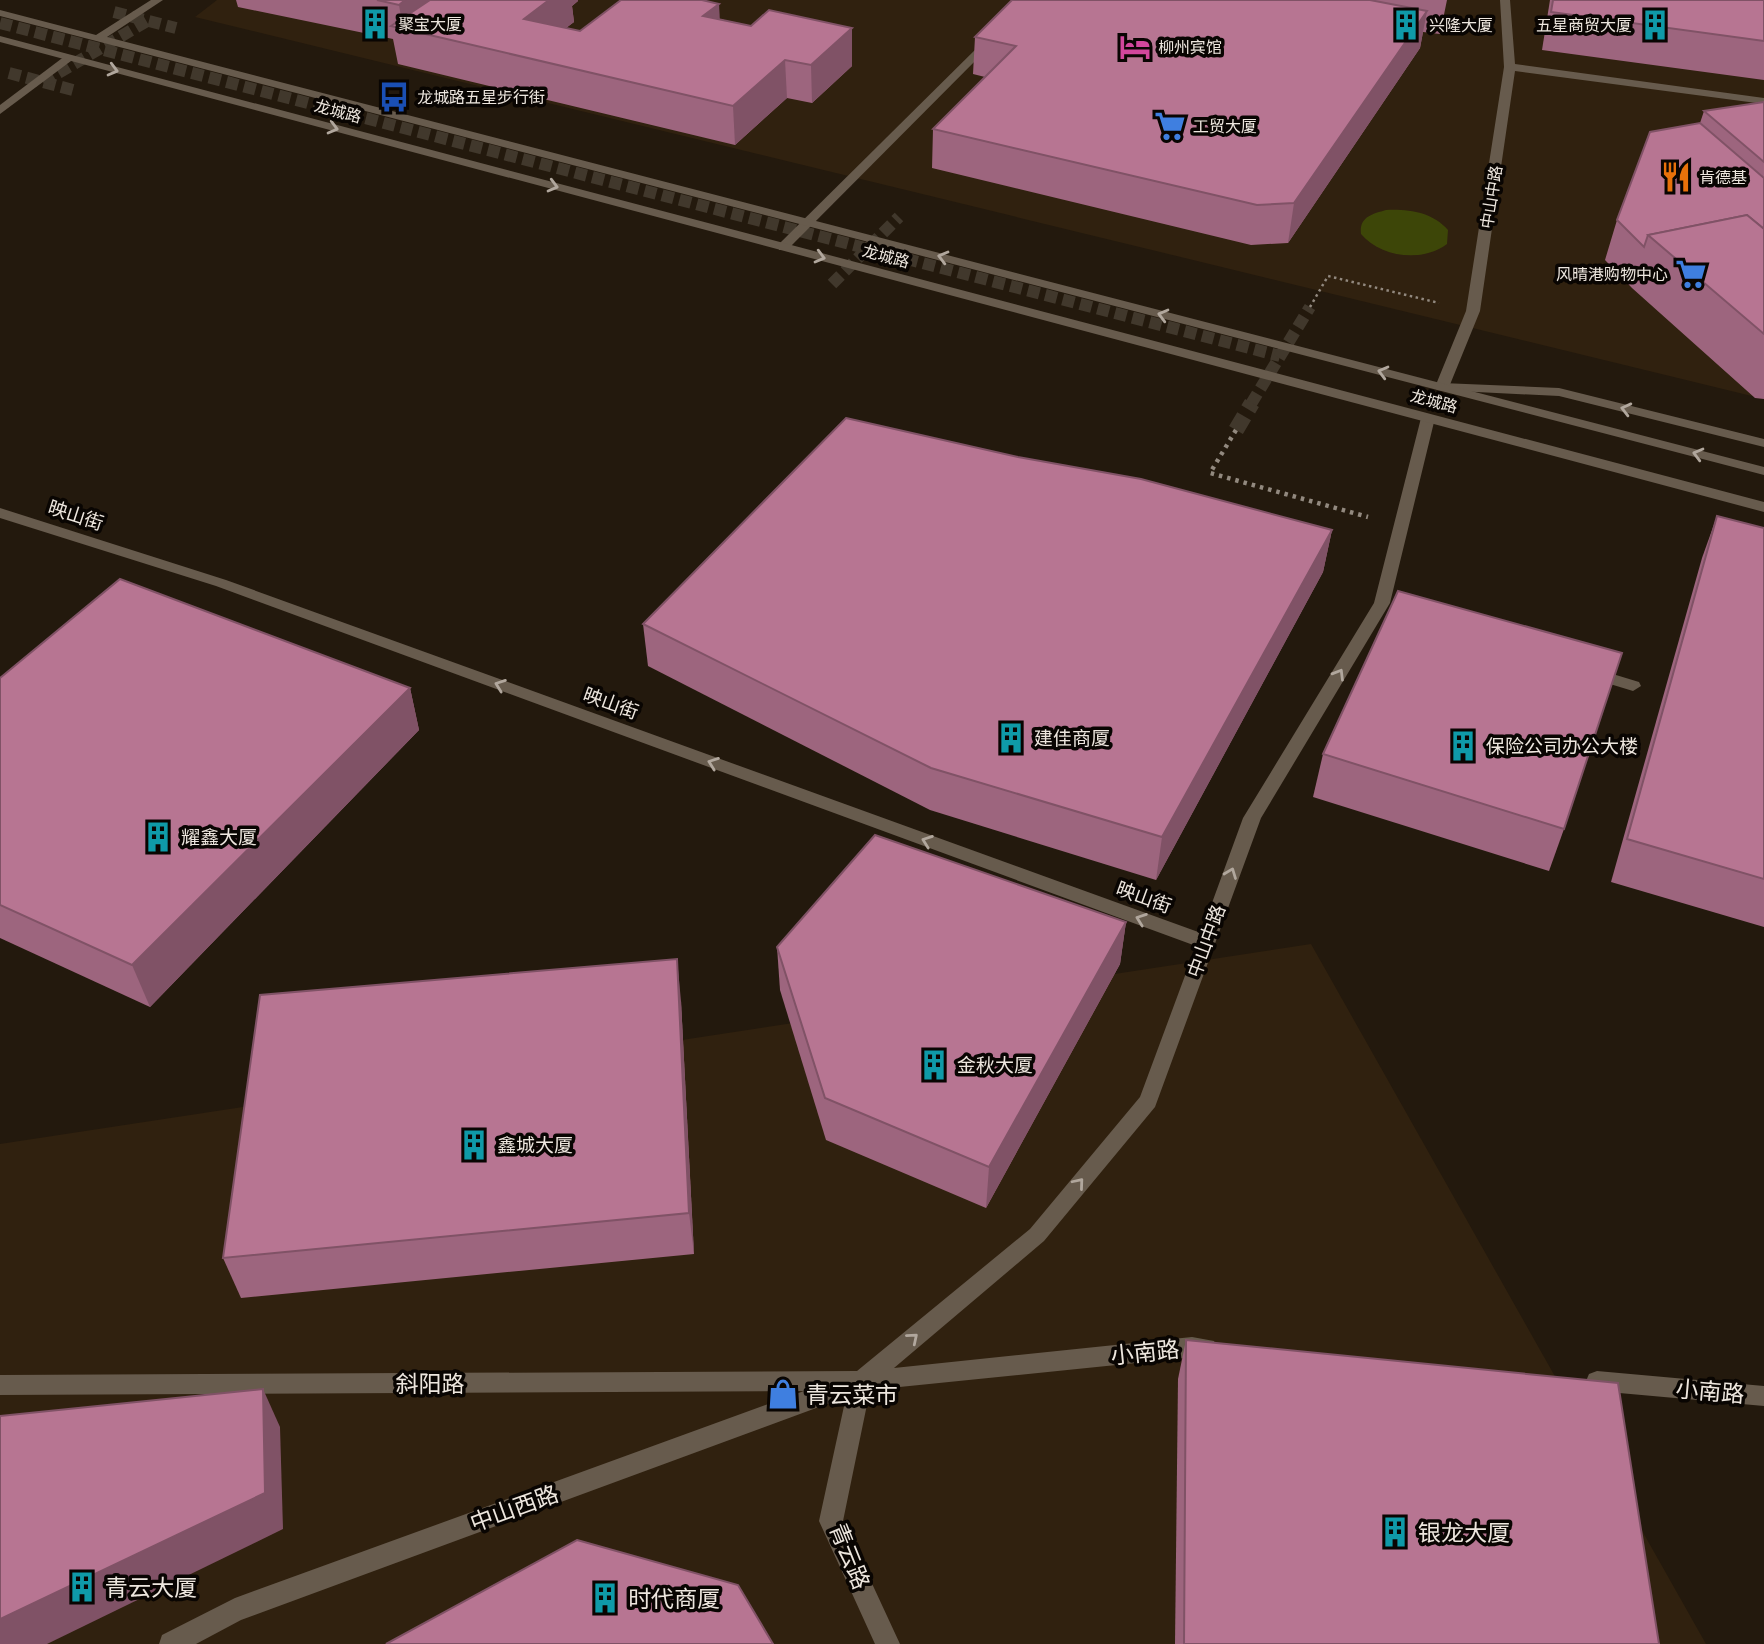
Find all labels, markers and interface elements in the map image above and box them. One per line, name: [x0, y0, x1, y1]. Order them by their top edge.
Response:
building icon: 聚宝大厦: [358, 7, 392, 41]
building icon: 兴隆大厦: [1389, 8, 1423, 42]
building icon: 五星商贸大厦: [1638, 8, 1672, 42]
place label: 聚宝大厦: [398, 15, 462, 33]
place label: 兴隆大厦: [1429, 16, 1493, 34]
place label: 五星商贸大厦: [1536, 16, 1632, 34]
hotel icon: 柳州宾馆: [1118, 30, 1152, 64]
place label: 柳州宾馆: [1158, 38, 1222, 56]
one-way arrow: [107, 62, 119, 77]
bus stop icon: 龙城路五星步行街: [377, 80, 411, 114]
place label: 龙城路五星步行街: [417, 88, 545, 106]
street label: 龙城路: [312, 96, 364, 126]
supermarket icon: 工贸大厦: [1153, 109, 1187, 143]
place label: 工贸大厦: [1193, 117, 1257, 135]
one-way arrow: [327, 120, 339, 134]
restaurant icon: 肯德基: [1659, 160, 1693, 194]
street label: 中山中路: [1477, 164, 1505, 230]
place label: 肯德基: [1699, 168, 1747, 186]
one-way arrow: [547, 178, 559, 192]
street label: 龙城路: [860, 241, 912, 271]
one-way arrow: [814, 249, 826, 263]
one-way arrow: [937, 251, 949, 265]
supermarket icon: 风晴港购物中心: [1674, 257, 1708, 291]
place label: 风晴港购物中心: [1556, 265, 1668, 283]
one-way arrow: [1157, 309, 1169, 323]
one-way arrow: [1377, 366, 1389, 380]
street label: 龙城路: [1408, 386, 1460, 416]
one-way arrow: [1621, 403, 1633, 417]
one-way arrow: [1692, 448, 1704, 462]
street label: 映山街: [45, 496, 107, 534]
one-way arrow: [1331, 668, 1344, 681]
one-way arrow: [494, 679, 506, 693]
street label: 映山街: [580, 683, 642, 723]
building icon: 建佳商厦: [994, 721, 1028, 755]
place label: 建佳商厦: [1034, 727, 1110, 749]
building icon: 保险公司办公大楼: [1446, 729, 1480, 763]
place label: 保险公司办公大楼: [1486, 735, 1638, 757]
one-way arrow: [708, 757, 720, 771]
building icon: 耀鑫大厦: [141, 820, 175, 854]
place label: 耀鑫大厦: [181, 826, 257, 848]
one-way arrow: [922, 835, 934, 849]
one-way arrow: [1223, 867, 1237, 879]
street label: 映山街: [1113, 877, 1175, 917]
street label: 中山中路: [1183, 902, 1229, 980]
one-way arrow: [1135, 913, 1147, 927]
building icon: 金秋大厦: [917, 1048, 951, 1082]
place label: 金秋大厦: [957, 1054, 1033, 1076]
building icon: 鑫城大厦: [457, 1128, 491, 1162]
place label: 鑫城大厦: [497, 1134, 573, 1156]
one-way arrow: [1071, 1179, 1083, 1192]
one-way arrow: [905, 1334, 918, 1346]
street label: 小南路: [1109, 1336, 1181, 1368]
street label: 斜阳路: [396, 1371, 465, 1396]
street label: 小南路: [1675, 1376, 1745, 1406]
shop icon: 青云菜市: [766, 1377, 800, 1411]
place label: 青云菜市: [806, 1382, 898, 1407]
street label: 中山西路: [466, 1481, 562, 1535]
building icon: 银龙大厦: [1378, 1515, 1412, 1549]
street label: 青云路: [825, 1519, 875, 1593]
place label: 银龙大厦: [1418, 1520, 1510, 1545]
building icon: 青云大厦: [65, 1570, 99, 1604]
place label: 青云大厦: [105, 1575, 197, 1600]
building icon: 时代商厦: [588, 1581, 622, 1615]
place label: 时代商厦: [628, 1586, 720, 1611]

